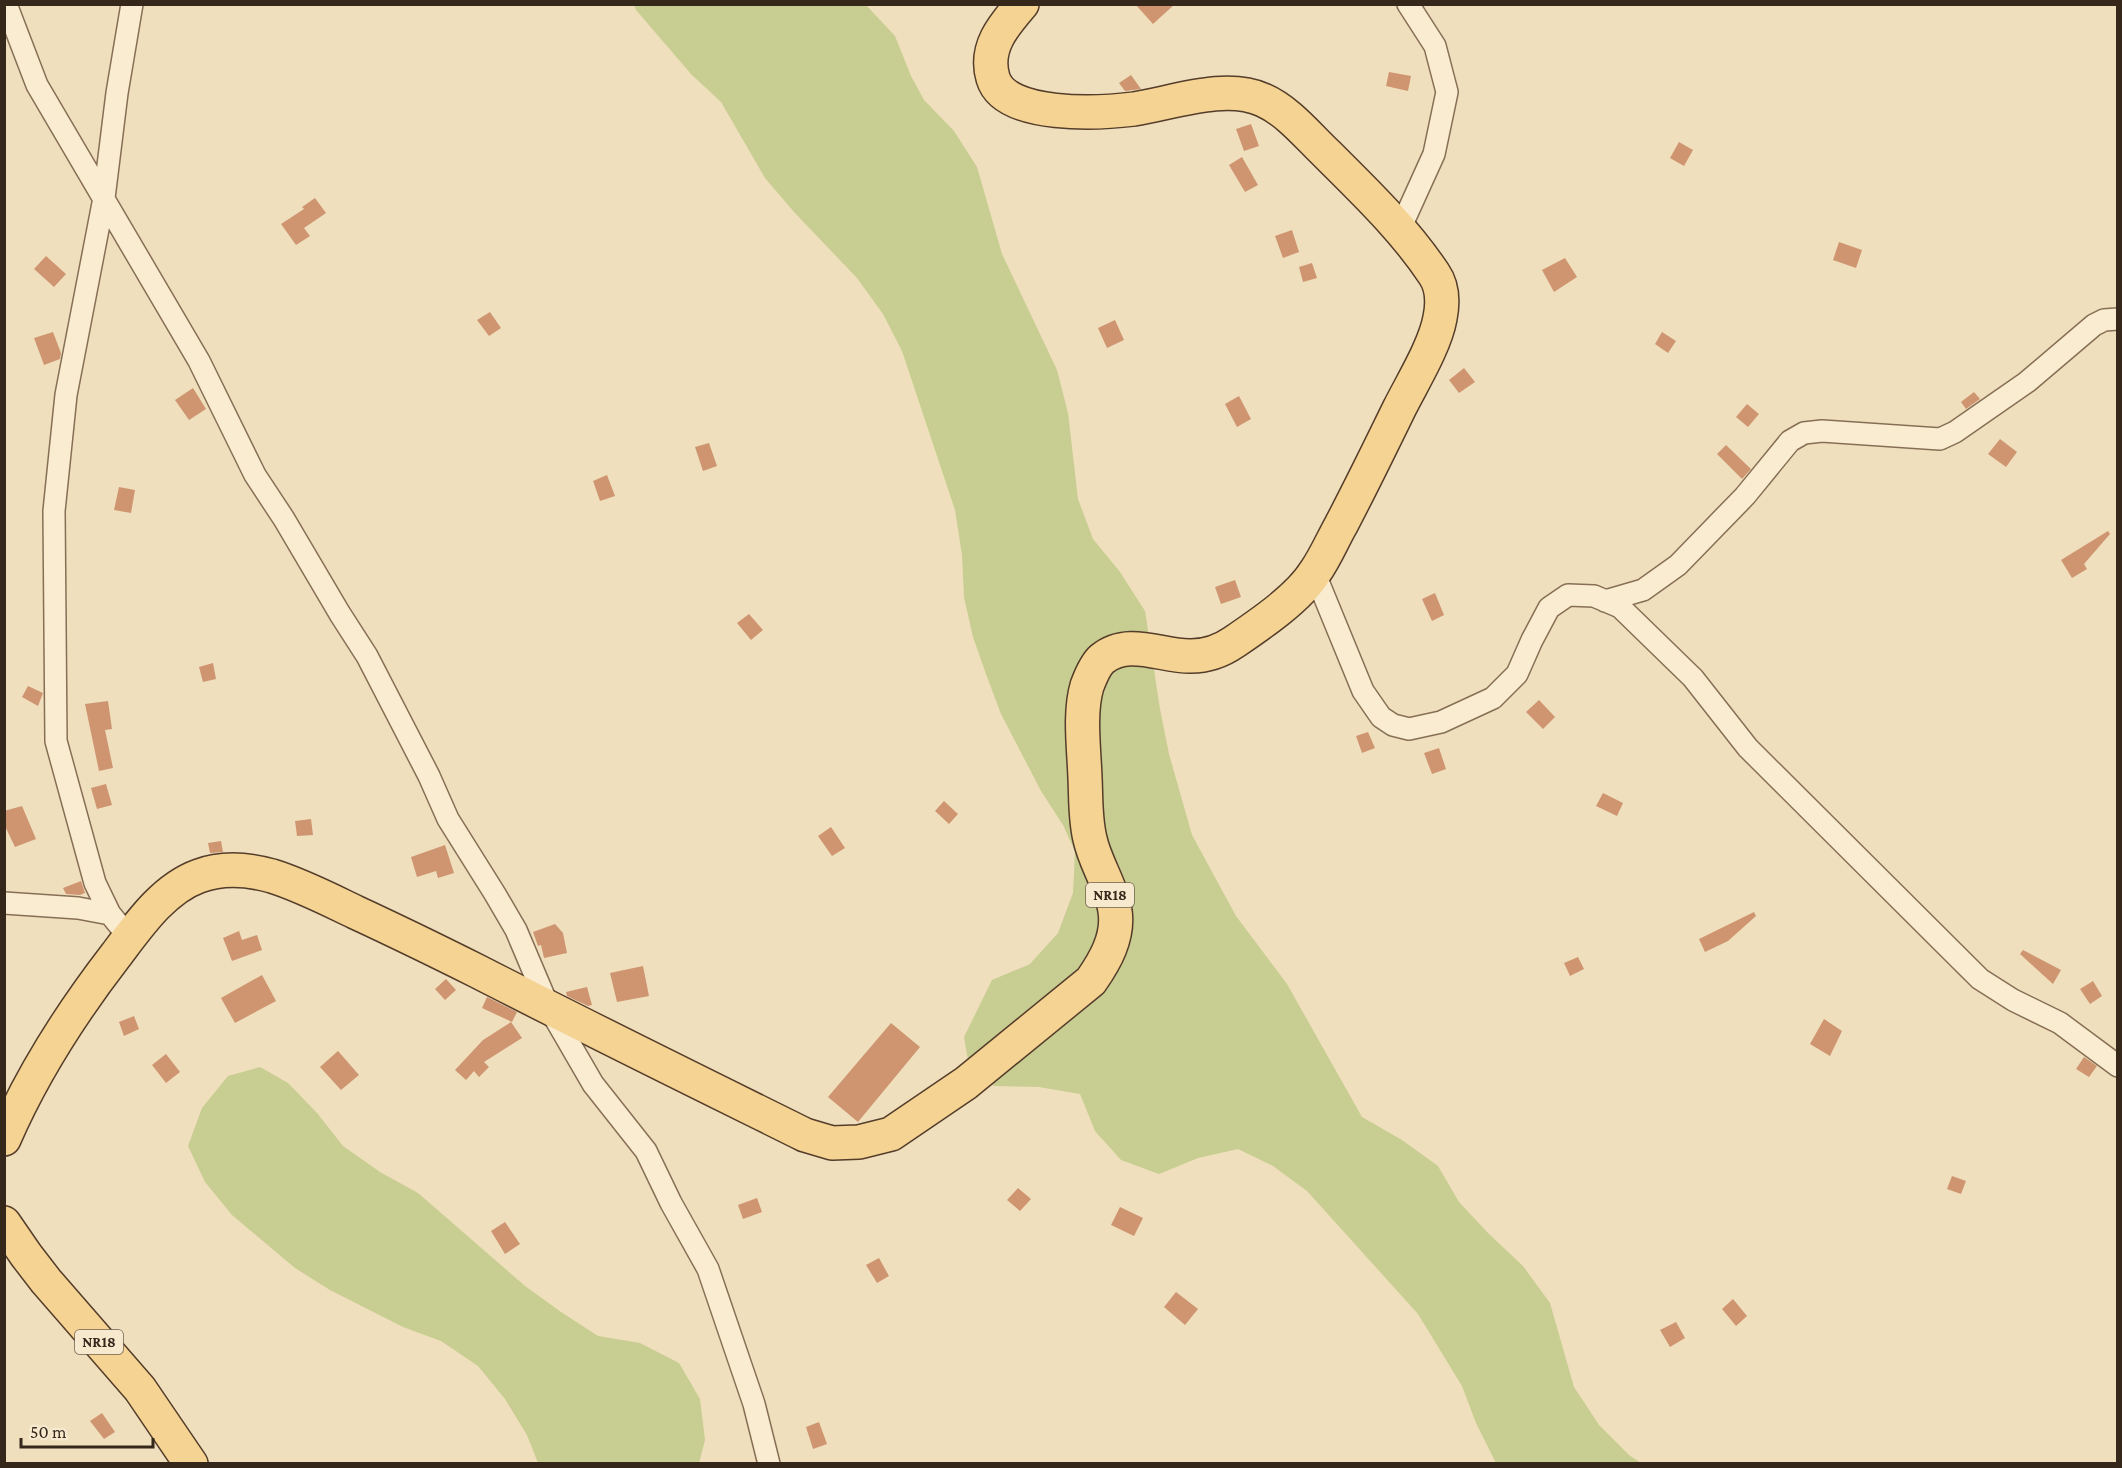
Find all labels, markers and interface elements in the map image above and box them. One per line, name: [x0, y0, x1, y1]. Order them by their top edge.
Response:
road number: NR18: [1086, 883, 1134, 907]
road number: NR18: [75, 1330, 123, 1354]
scale bar: [21, 1411, 153, 1449]
text: 50 m: [30, 1422, 67, 1442]

